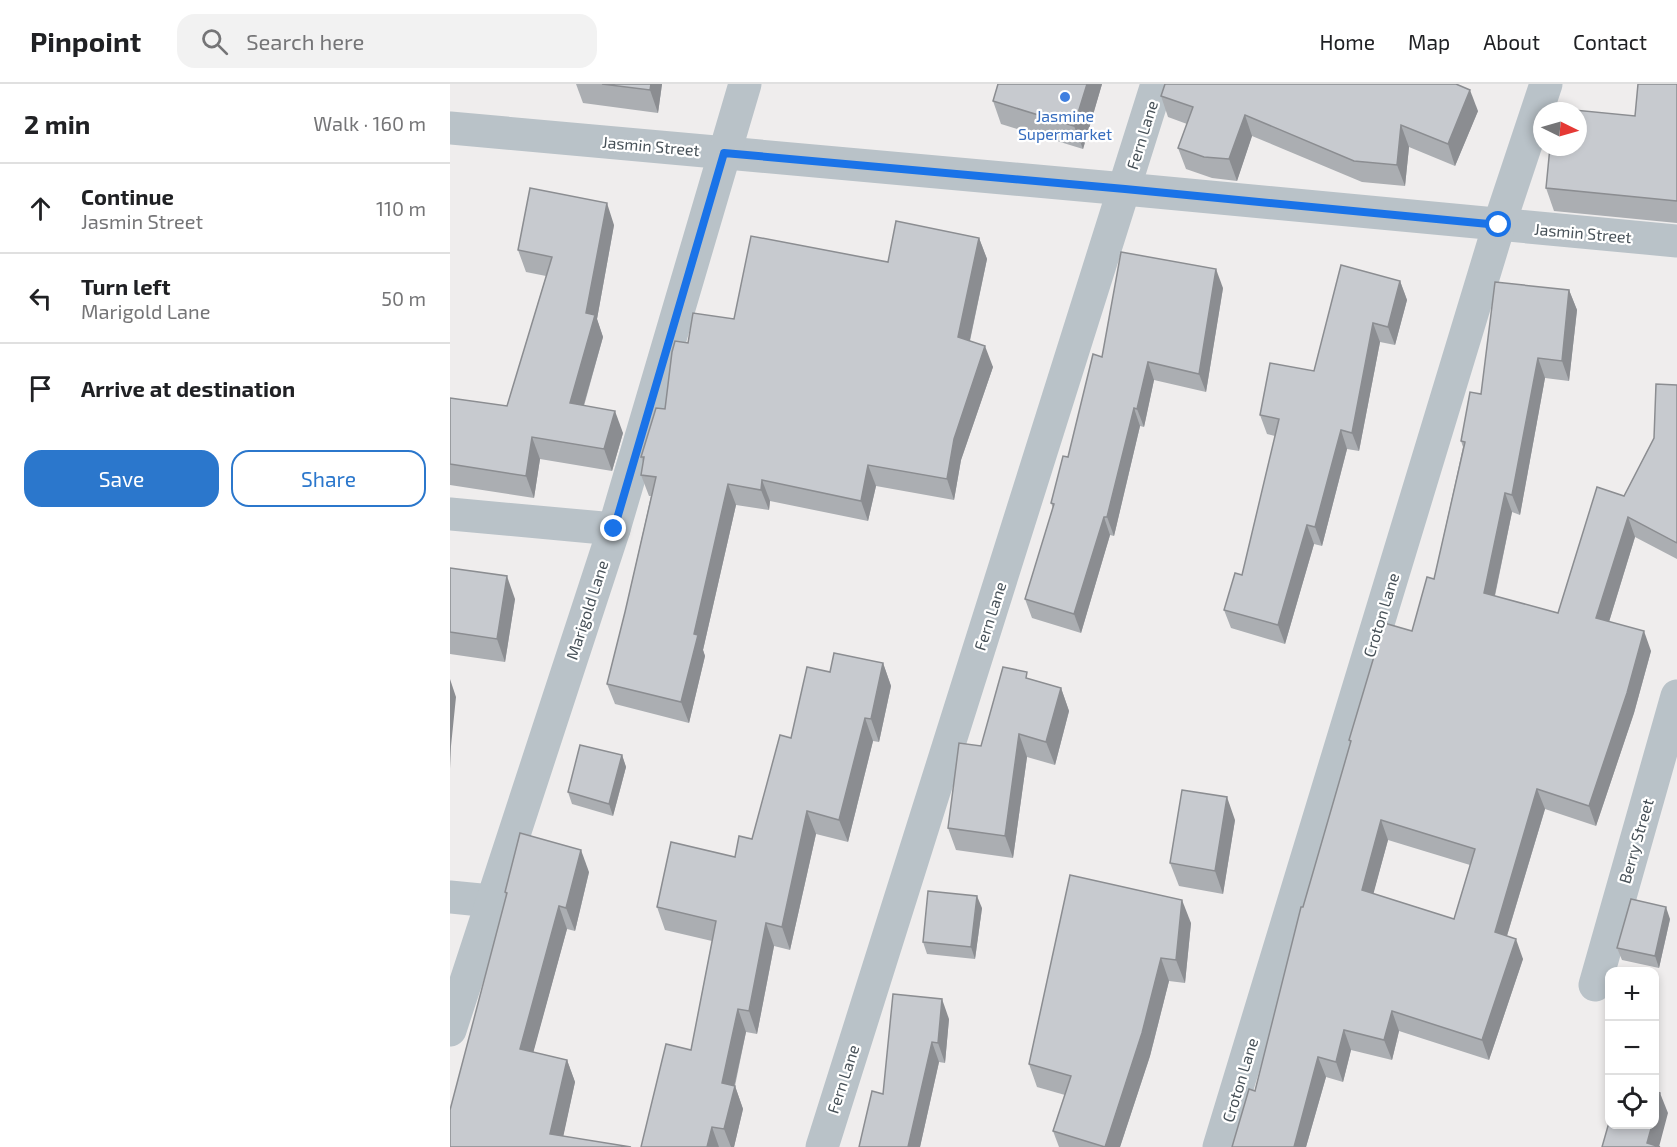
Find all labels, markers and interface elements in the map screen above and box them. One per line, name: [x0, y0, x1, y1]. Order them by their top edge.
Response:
search box: [177, 14, 597, 68]
text: Pinpoint: [30, 24, 141, 58]
icon: search: [198, 25, 231, 58]
text: Search here: [246, 28, 364, 54]
text: Home: [1319, 29, 1375, 54]
text: Map: [1408, 29, 1450, 54]
text: About: [1483, 29, 1540, 54]
text: Contact: [1573, 29, 1647, 54]
marker: Jasmine Supermarket: [1058, 90, 1072, 104]
street label: Fern Lane: [1122, 98, 1161, 172]
north arrow: [1533, 102, 1587, 156]
place label: Jasmine Supermarket: [1018, 106, 1112, 143]
text: 2 min: [24, 108, 90, 139]
text: Walk · 160 m: [313, 111, 426, 135]
street label: Jasmin Street: [602, 132, 701, 159]
text: Continue: [81, 183, 174, 209]
icon: ahead: [24, 192, 57, 225]
text: 110 m: [376, 196, 426, 220]
text: Jasmin Street: [81, 209, 203, 233]
route start: [1485, 211, 1511, 237]
street label: Jasmin Street: [1534, 219, 1633, 246]
text: Turn left: [81, 273, 170, 299]
icon: left: [24, 282, 57, 315]
text: 50 m: [381, 286, 426, 310]
text: Marigold Lane: [81, 299, 210, 323]
icon: arrive: [24, 372, 57, 405]
text: Arrive at destination: [81, 375, 295, 401]
button: Save: [24, 450, 219, 507]
button: Share: [231, 450, 426, 507]
route end: [600, 515, 626, 541]
street label: Marigold Lane: [561, 558, 612, 662]
street label: Croton Lane: [1359, 570, 1402, 659]
street label: Fern Lane: [969, 579, 1010, 653]
street label: Berry Street: [1614, 796, 1657, 886]
map controls: [1605, 967, 1659, 1129]
button: +: [1605, 967, 1659, 1021]
button: −: [1605, 1021, 1659, 1075]
street label: Croton Lane: [1218, 1035, 1261, 1124]
street label: Fern Lane: [822, 1042, 863, 1116]
button: locate: [1605, 1075, 1659, 1129]

